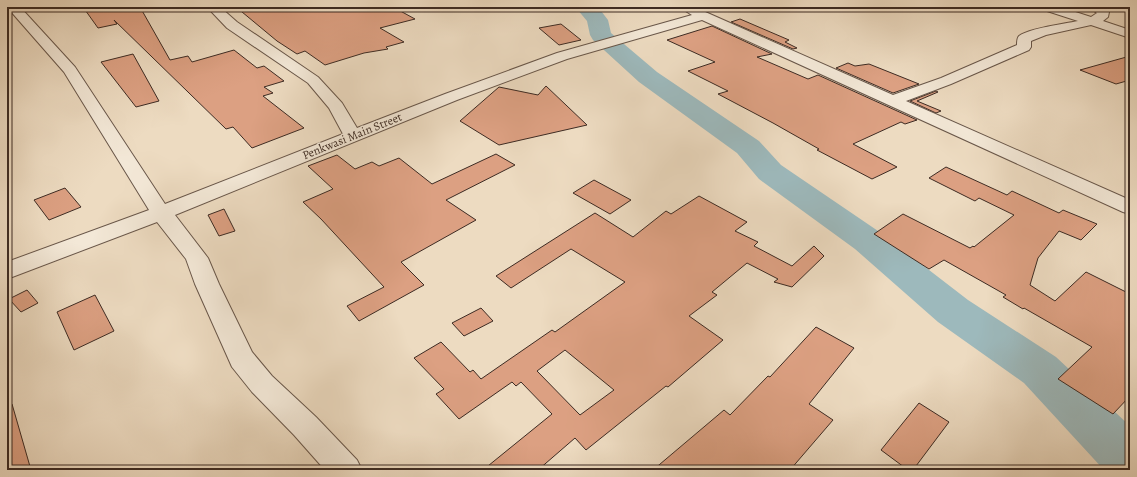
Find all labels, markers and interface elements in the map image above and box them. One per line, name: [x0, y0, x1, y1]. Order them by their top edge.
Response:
street label: Penkwasi Main Street: [300, 109, 404, 163]

